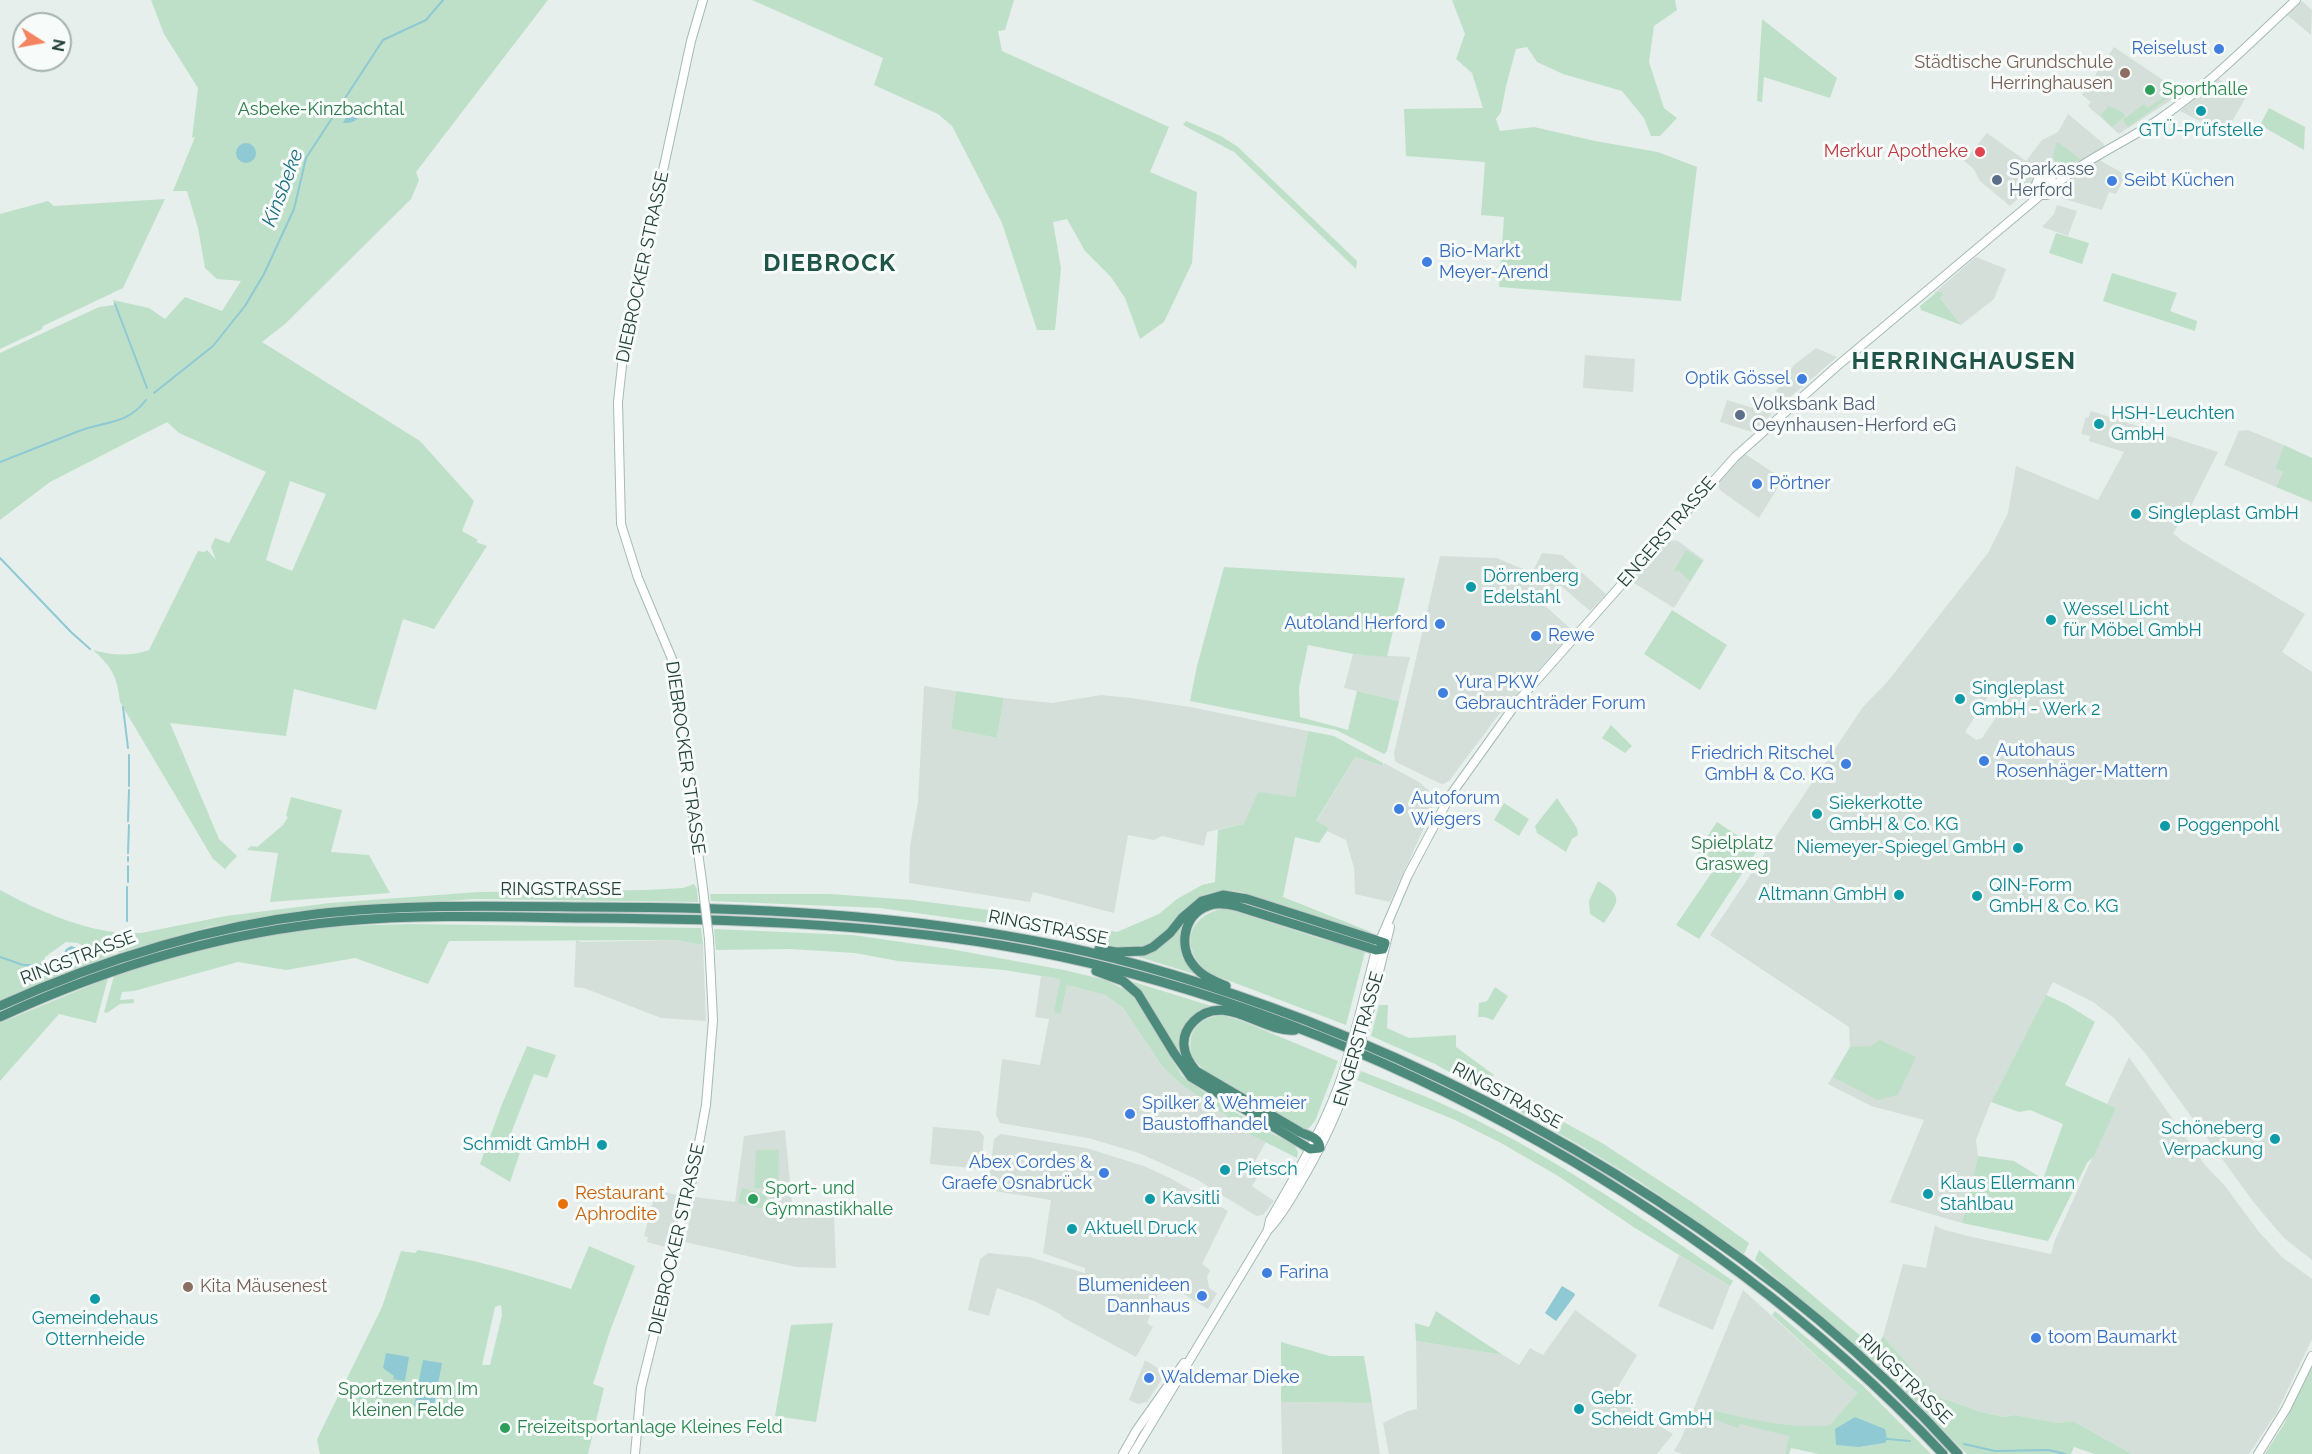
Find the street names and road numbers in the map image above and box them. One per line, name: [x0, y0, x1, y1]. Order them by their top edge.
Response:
street label: DIEBROCKER STRASSE: [612, 169, 674, 365]
street label: ENGERSTRASSE: [1613, 473, 1721, 591]
street label: DIEBROCKER STRASSE: [661, 660, 709, 856]
street label: RINGSTRASSE: [500, 879, 622, 901]
street label: RINGSTRASSE: [986, 906, 1110, 950]
street label: RINGSTRASSE: [17, 926, 139, 990]
street label: ENGERSTRASSE: [1329, 969, 1389, 1109]
street label: RINGSTRASSE: [1448, 1058, 1566, 1134]
street label: DIEBROCKER STRASSE: [645, 1141, 709, 1337]
street label: RINGSTRASSE: [1854, 1329, 1956, 1429]

